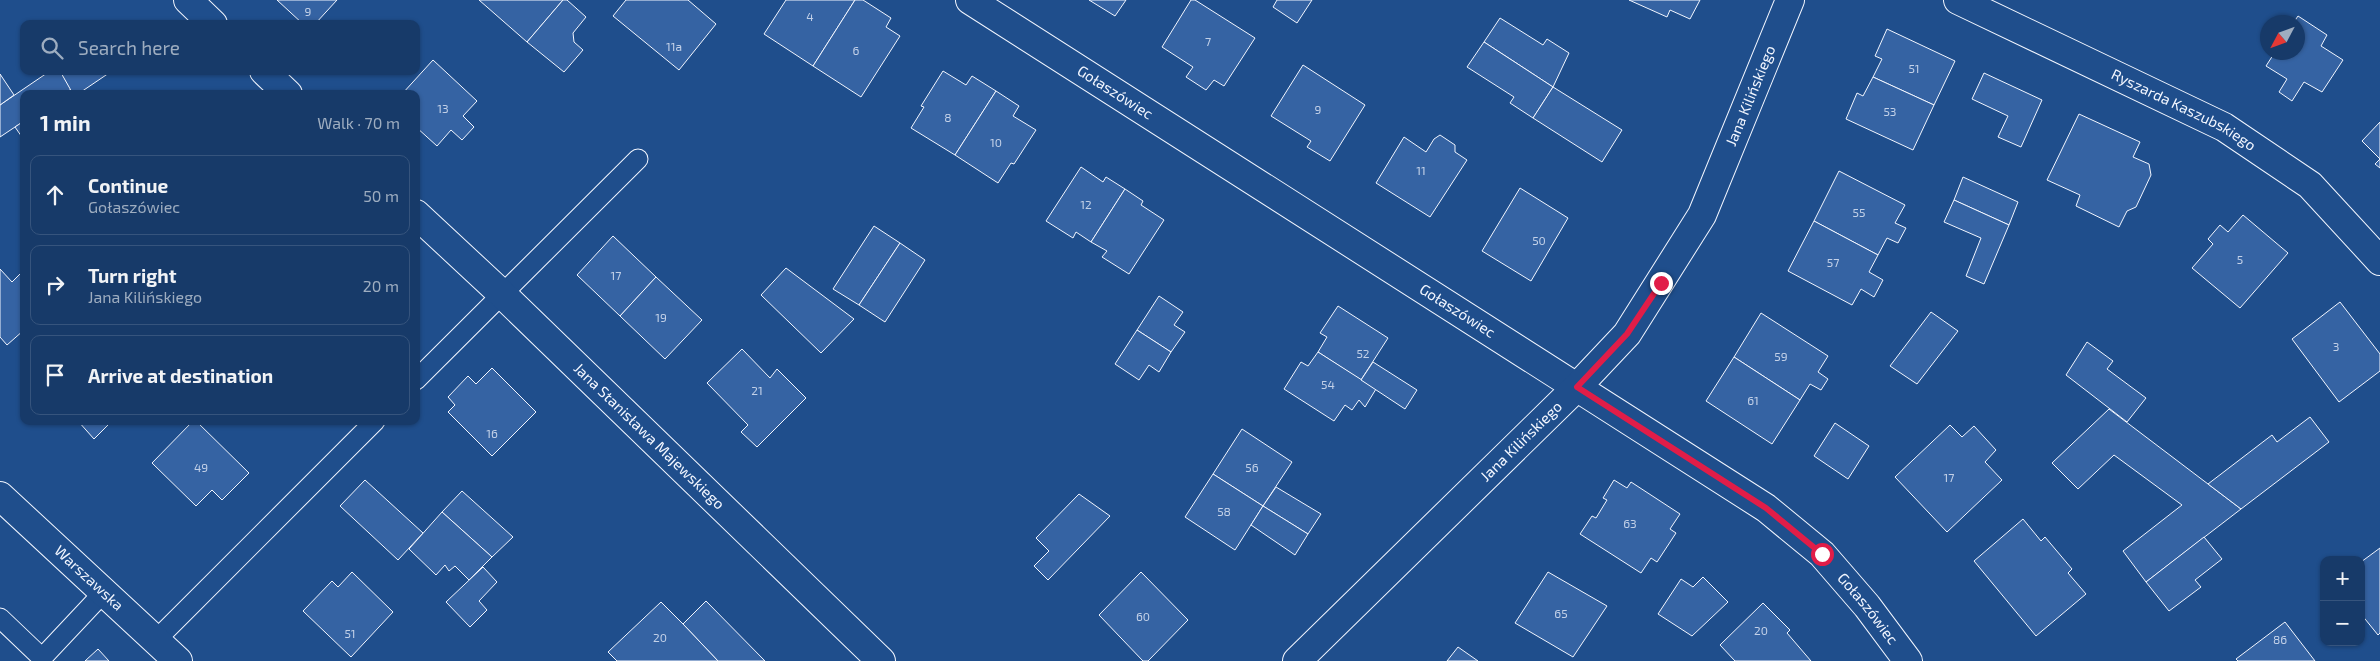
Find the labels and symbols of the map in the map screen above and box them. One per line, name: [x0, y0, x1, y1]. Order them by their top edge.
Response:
house number: 9: [305, 4, 312, 18]
house number: 4: [806, 9, 814, 23]
north arrow: [2260, 15, 2305, 60]
house number: 7: [1205, 34, 1211, 48]
house number: 11a: [666, 39, 682, 53]
house number: 6: [853, 43, 860, 57]
street label: Jana Kilińskiego: [1721, 43, 1778, 148]
street label: Gołaszówiec: [1074, 61, 1157, 123]
house number: 51: [1908, 61, 1920, 75]
street label: Ryszarda Kaszubskiego: [2109, 65, 2260, 154]
house number: 13: [437, 101, 449, 115]
house number: 9: [1315, 102, 1322, 116]
house number: 53: [1883, 104, 1897, 118]
house number: 8: [944, 110, 952, 124]
house number: 10: [990, 135, 1002, 149]
house number: 11: [1416, 163, 1426, 177]
house number: 12: [1080, 197, 1092, 211]
house number: 55: [1853, 205, 1865, 219]
house number: 50: [1532, 233, 1546, 247]
house number: 5: [2237, 252, 2243, 266]
house number: 57: [1827, 255, 1839, 269]
house number: 17: [611, 268, 621, 282]
route end: [1650, 272, 1673, 295]
street label: Gołaszówiec: [1417, 279, 1499, 341]
house number: 19: [655, 310, 667, 324]
house number: 3: [2333, 339, 2339, 353]
house number: 52: [1356, 346, 1370, 360]
house number: 59: [1774, 349, 1788, 363]
street label: Jana Stanisława Majewskiego: [571, 359, 729, 513]
house number: 54: [1321, 377, 1335, 391]
house number: 21: [751, 383, 763, 397]
house number: 61: [1747, 393, 1759, 407]
street label: Jana Kilińskiego: [1476, 397, 1565, 485]
house number: 16: [486, 426, 498, 440]
house number: 49: [194, 460, 208, 474]
house number: 56: [1245, 460, 1259, 474]
house number: 17: [1944, 470, 1954, 484]
house number: 58: [1217, 504, 1231, 518]
house number: 63: [1623, 516, 1637, 530]
street label: Warszawska: [51, 541, 128, 614]
route start: [1811, 543, 1834, 566]
street label: Gołaszówiec: [1834, 569, 1902, 647]
house number: 65: [1554, 606, 1568, 620]
house number: 60: [1136, 609, 1150, 623]
house number: 20: [1754, 623, 1768, 637]
house number: 51: [344, 626, 356, 640]
house number: 20: [653, 630, 667, 644]
house number: 86: [2273, 632, 2287, 646]

